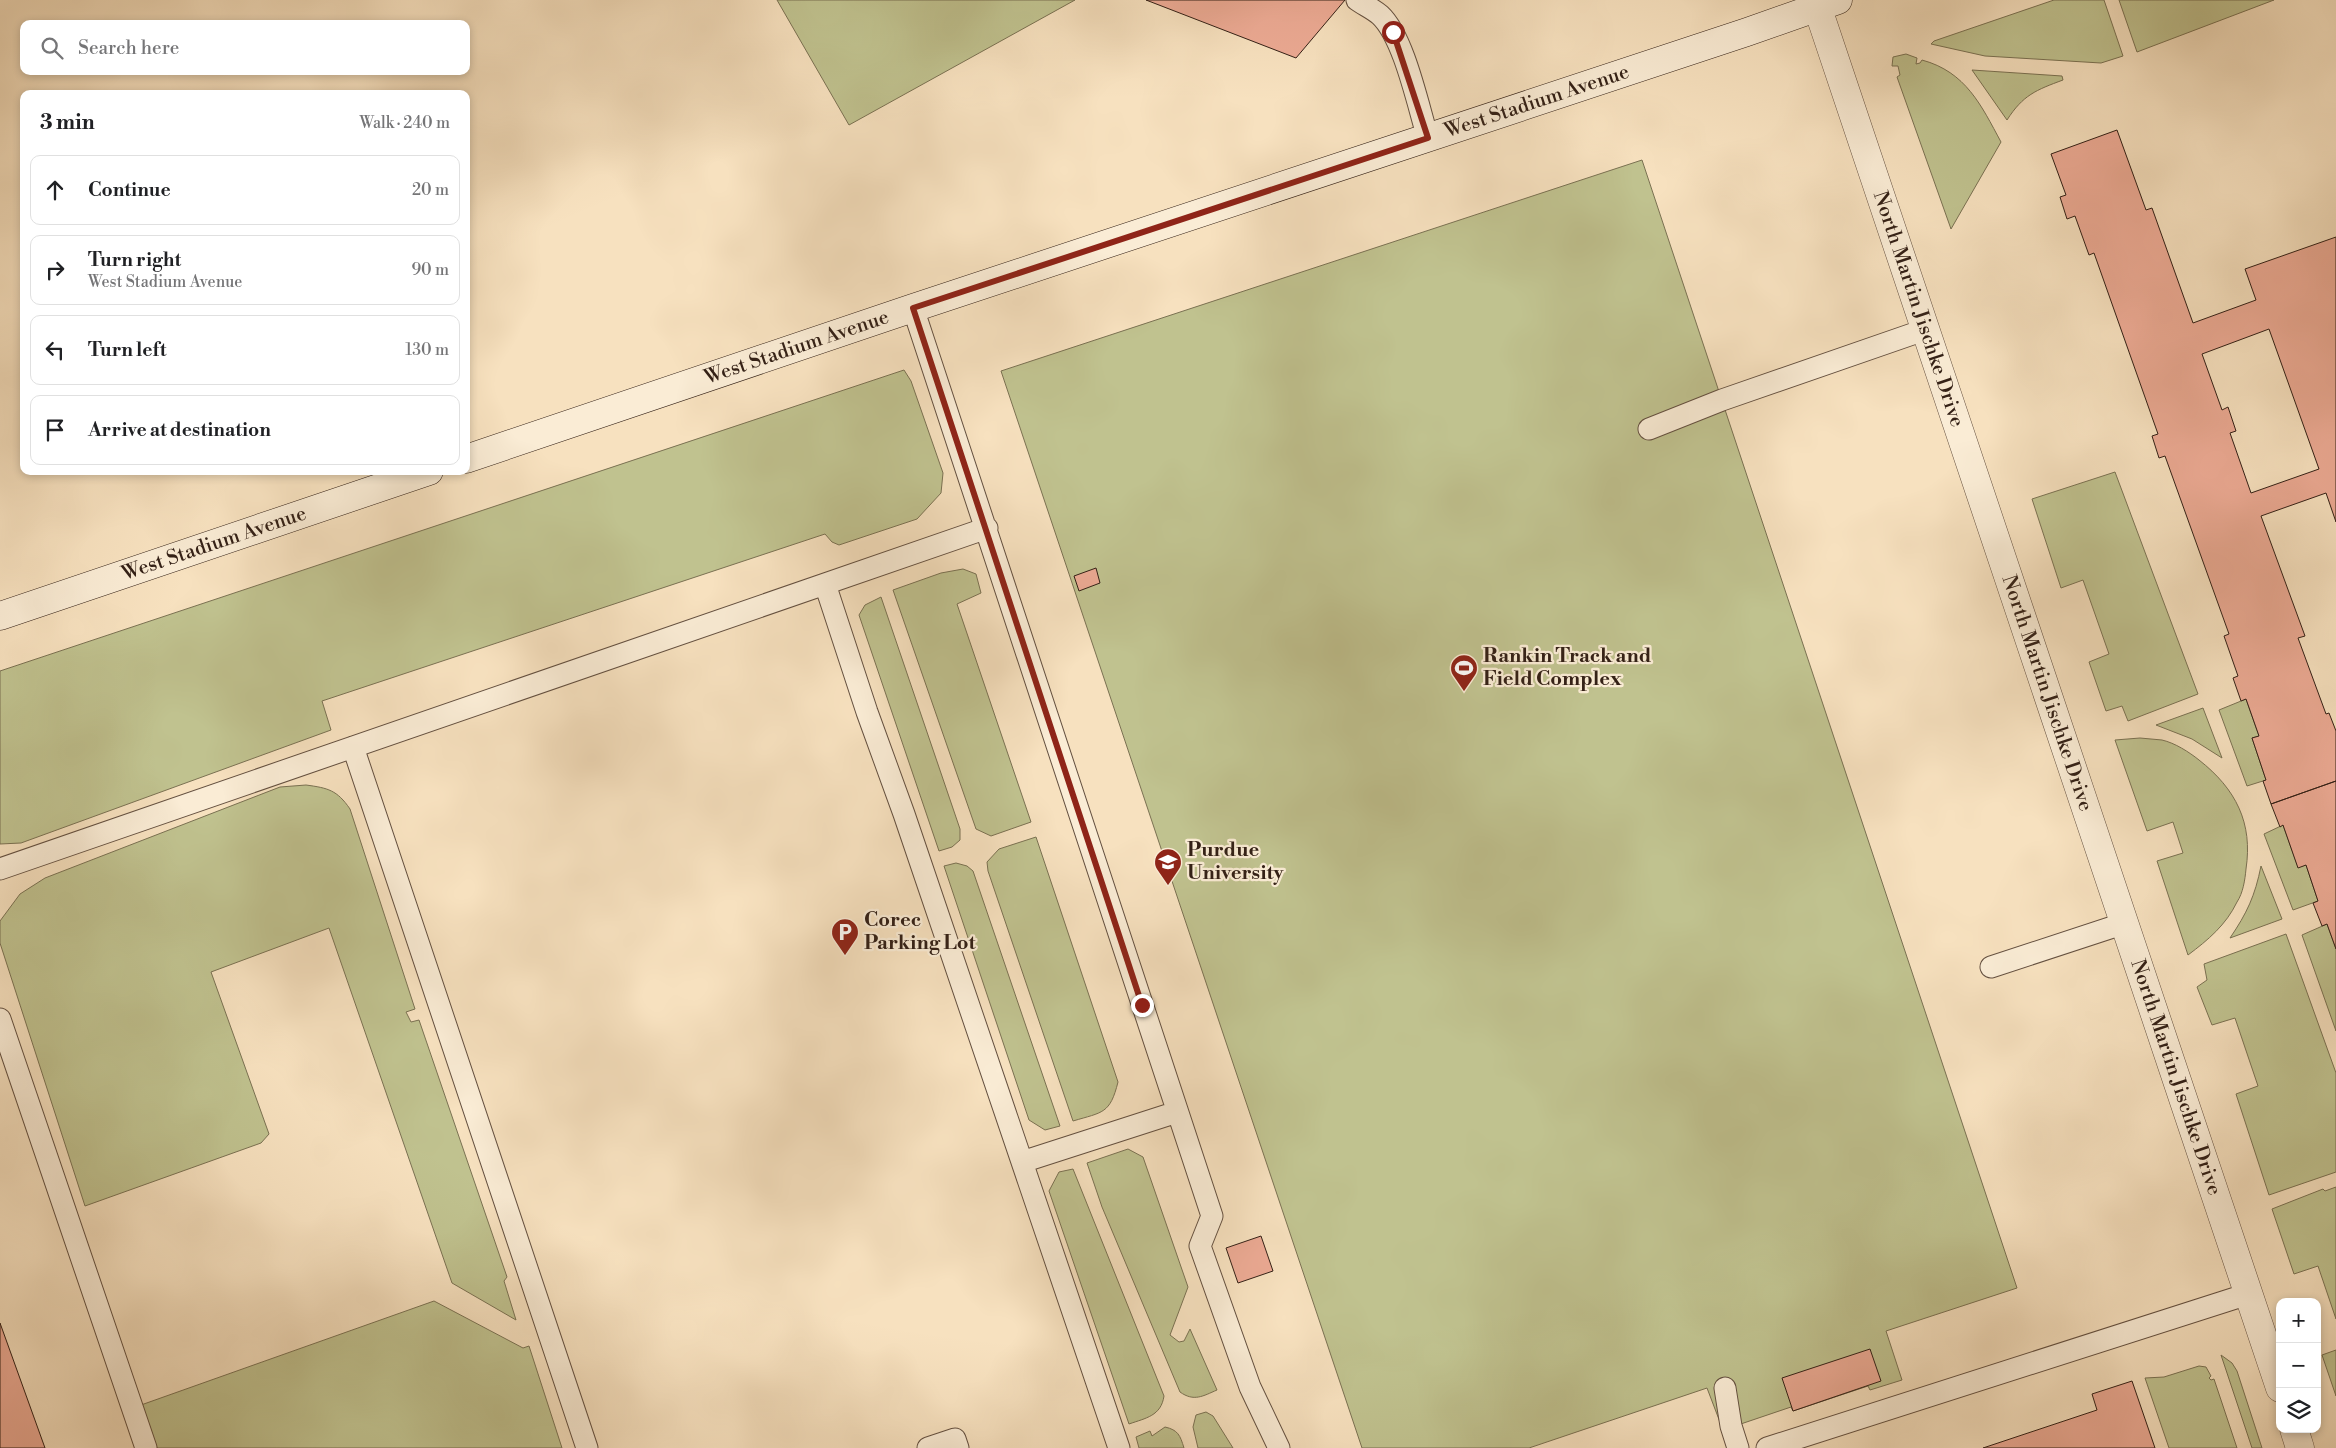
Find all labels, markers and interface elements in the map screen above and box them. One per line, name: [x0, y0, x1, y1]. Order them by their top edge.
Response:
search box: [20, 20, 470, 75]
route start: [1382, 21, 1405, 44]
icon: search: [38, 34, 66, 62]
text: Search here: [78, 36, 179, 60]
street label: West Stadium Avenue: [1440, 59, 1633, 144]
text: 3 min: [40, 110, 95, 136]
text: Walk · 240 m: [359, 113, 450, 133]
icon: ahead: [41, 176, 69, 204]
text: Continue: [88, 178, 171, 202]
text: 20 m: [412, 180, 449, 200]
street label: North Martin Jischke Drive: [1867, 188, 1970, 430]
text: Turn right: [88, 248, 181, 272]
icon: right: [41, 256, 69, 284]
text: 90 m: [411, 260, 449, 280]
text: West Stadium Avenue: [88, 272, 242, 292]
street label: West Stadium Avenue: [700, 305, 892, 390]
icon: left: [41, 336, 69, 364]
text: Turn left: [88, 338, 167, 362]
text: 130 m: [405, 340, 449, 360]
icon: arrive: [41, 416, 69, 444]
text: Arrive at destination: [88, 418, 271, 442]
street label: West Stadium Avenue: [118, 501, 310, 587]
street label: North Martin Jischke Drive: [1996, 572, 2098, 814]
place label: Rankin Track and Field Complex: [1483, 644, 1652, 692]
sports icon: Rankin Track and Field Complex: [1449, 653, 1479, 692]
place label: Purdue University: [1187, 838, 1285, 886]
school or university icon: Purdue University: [1153, 847, 1183, 886]
place label: Corec Parking Lot: [864, 908, 976, 956]
parking icon: Corec Parking Lot: [830, 917, 860, 956]
street label: North Martin Jischke Drive: [2125, 956, 2227, 1198]
route end: [1131, 994, 1154, 1017]
map controls: [2276, 1298, 2321, 1433]
button: +: [2276, 1298, 2321, 1343]
button: −: [2276, 1343, 2321, 1388]
button: layers: [2276, 1388, 2321, 1433]

